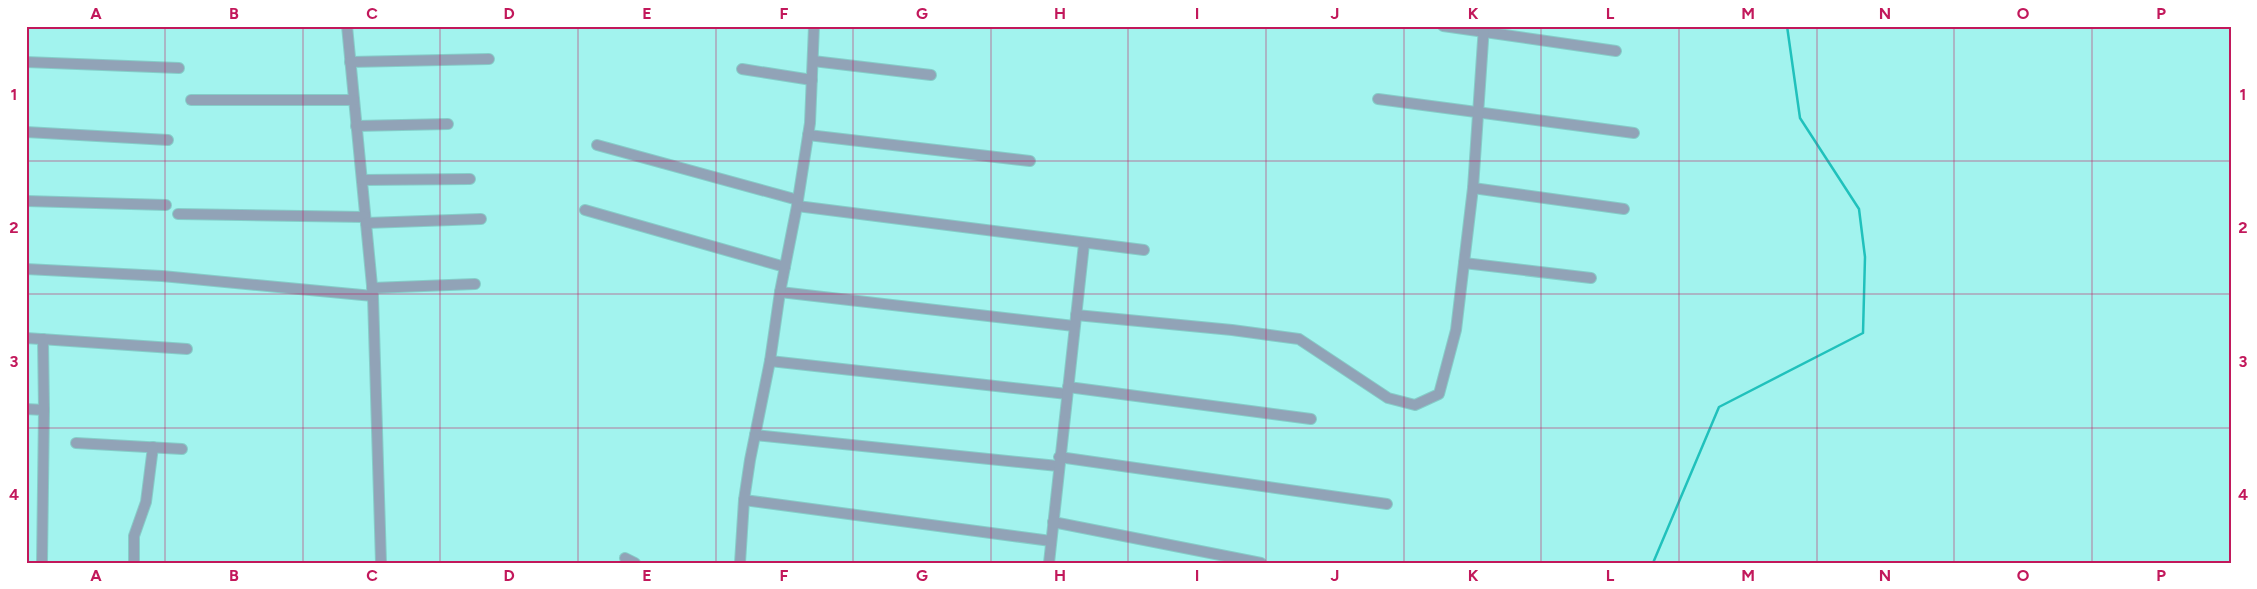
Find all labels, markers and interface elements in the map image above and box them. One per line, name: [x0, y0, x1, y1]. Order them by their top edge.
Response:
text: A: [90, 4, 102, 23]
text: B: [229, 4, 239, 23]
text: C: [366, 4, 378, 23]
text: D: [503, 4, 515, 23]
text: E: [642, 4, 652, 23]
text: F: [780, 4, 789, 23]
text: G: [916, 4, 928, 23]
text: H: [1054, 4, 1066, 23]
text: I: [1195, 4, 1199, 23]
text: J: [1331, 4, 1339, 23]
text: K: [1468, 4, 1479, 23]
text: L: [1606, 4, 1615, 23]
text: M: [1741, 4, 1755, 23]
text: N: [1879, 4, 1891, 23]
text: O: [2017, 4, 2030, 23]
text: P: [2156, 4, 2166, 23]
text: 1: [11, 85, 17, 104]
text: 1: [2240, 85, 2246, 104]
text: 2: [9, 218, 19, 237]
text: 2: [2238, 218, 2248, 237]
text: 3: [10, 352, 19, 371]
text: 3: [2239, 352, 2248, 371]
text: 4: [9, 485, 19, 504]
text: 4: [2238, 485, 2248, 504]
text: A: [90, 566, 102, 585]
text: B: [229, 566, 239, 585]
text: C: [366, 566, 378, 585]
text: D: [503, 566, 515, 585]
text: E: [642, 566, 652, 585]
text: F: [780, 566, 789, 585]
text: G: [916, 566, 928, 585]
text: H: [1054, 566, 1066, 585]
text: I: [1195, 566, 1199, 585]
text: J: [1331, 566, 1339, 585]
text: K: [1468, 566, 1479, 585]
text: L: [1606, 566, 1615, 585]
text: M: [1741, 566, 1755, 585]
text: N: [1879, 566, 1891, 585]
text: O: [2017, 566, 2030, 585]
text: P: [2156, 566, 2166, 585]

